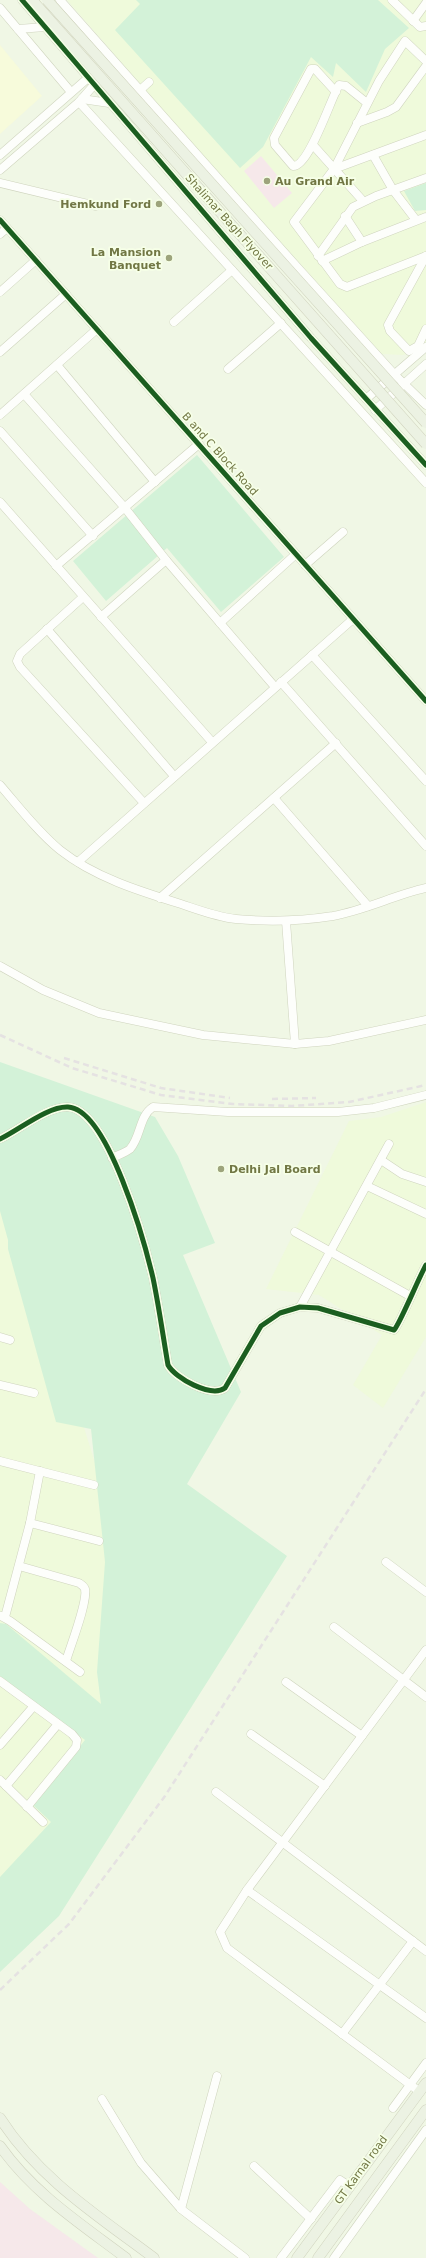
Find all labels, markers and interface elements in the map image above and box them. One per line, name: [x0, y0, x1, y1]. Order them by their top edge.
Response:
street label: Shalimar Bagh Flyover: [183, 171, 276, 273]
place label: Au Grand Air: [275, 175, 355, 188]
marker: Au Grand Air: [262, 176, 272, 186]
place label: Hemkund Ford: [60, 198, 151, 211]
marker: Hemkund Ford: [154, 199, 164, 209]
place label: La Mansion Banquet: [91, 246, 161, 272]
marker: La Mansion Banquet: [164, 253, 174, 263]
street label: B and C Block Road: [179, 410, 261, 498]
place label: Delhi Jal Board: [229, 1163, 321, 1176]
marker: Delhi Jal Board: [216, 1164, 226, 1174]
street label: GT Karnal road: [332, 2133, 390, 2207]

